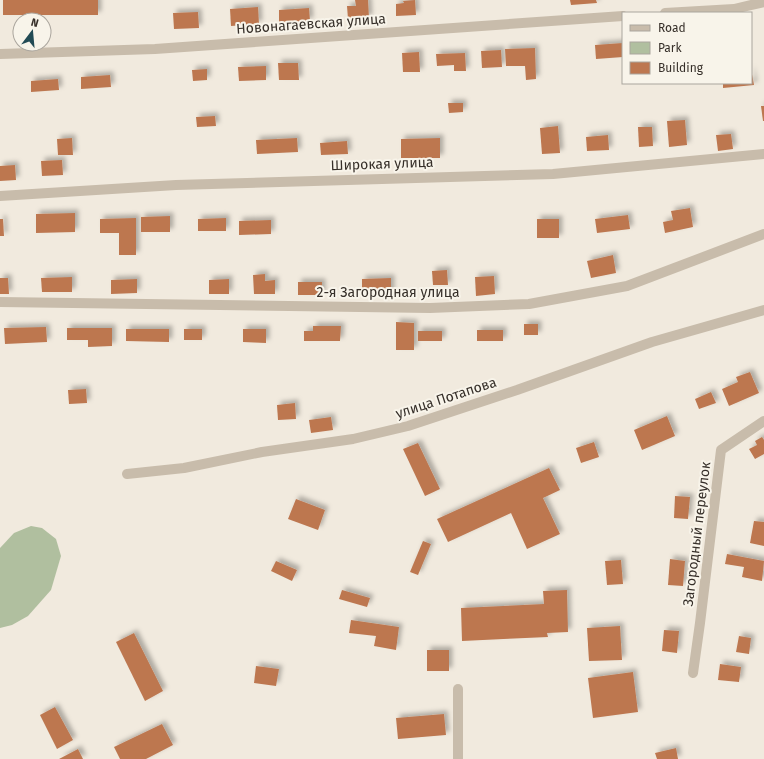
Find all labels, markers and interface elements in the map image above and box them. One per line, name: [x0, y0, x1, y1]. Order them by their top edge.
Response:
street label: Новонагаевская улица: [236, 10, 386, 38]
north arrow: [12, 12, 52, 52]
legend: [622, 12, 752, 84]
text: N: [29, 16, 40, 30]
text: Road: [658, 21, 686, 35]
text: Park: [658, 41, 682, 55]
text: Building: [658, 61, 704, 75]
street label: Широкая улица: [330, 154, 434, 174]
street label: 2-я Загородная улица: [316, 284, 460, 301]
street label: улица Потапова: [393, 374, 499, 422]
street label: Загородный переулок: [680, 460, 714, 607]

